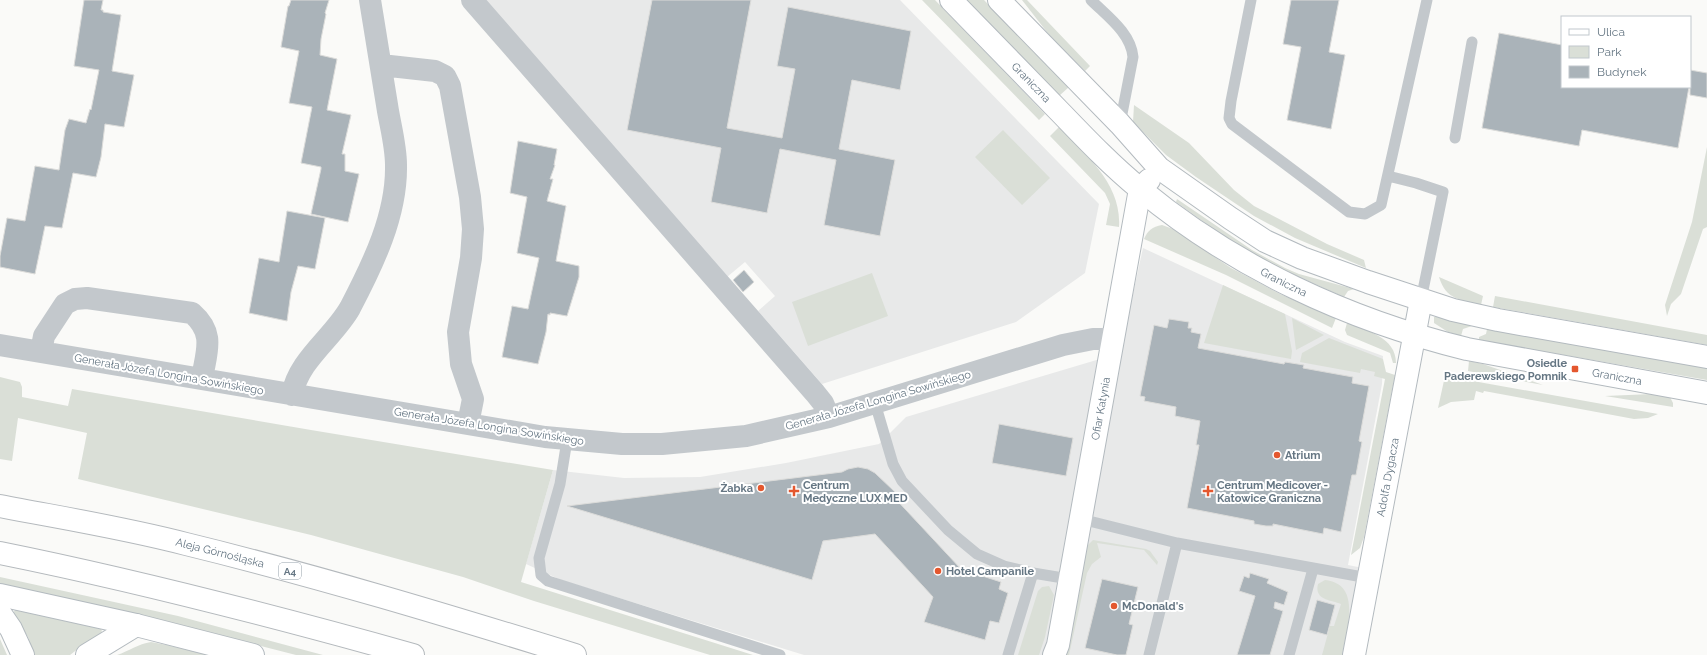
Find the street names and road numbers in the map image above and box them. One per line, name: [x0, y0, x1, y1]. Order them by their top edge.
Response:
street label: Graniczna: [1009, 60, 1053, 105]
street label: Graniczna: [1258, 265, 1309, 300]
street label: Generała Józefa Longina Sowińskiego: [73, 351, 265, 398]
street label: Graniczna: [1591, 366, 1643, 388]
street label: Generała Józefa Longina Sowińskiego: [784, 368, 973, 433]
street label: Ofiar Katynia: [1089, 376, 1113, 441]
street label: Generała Józefa Longina Sowińskiego: [393, 405, 585, 448]
street label: Adolfa Dygacza: [1374, 437, 1402, 518]
street label: Aleja Górnośląska: [174, 536, 266, 571]
road number: A4: [279, 563, 301, 579]

